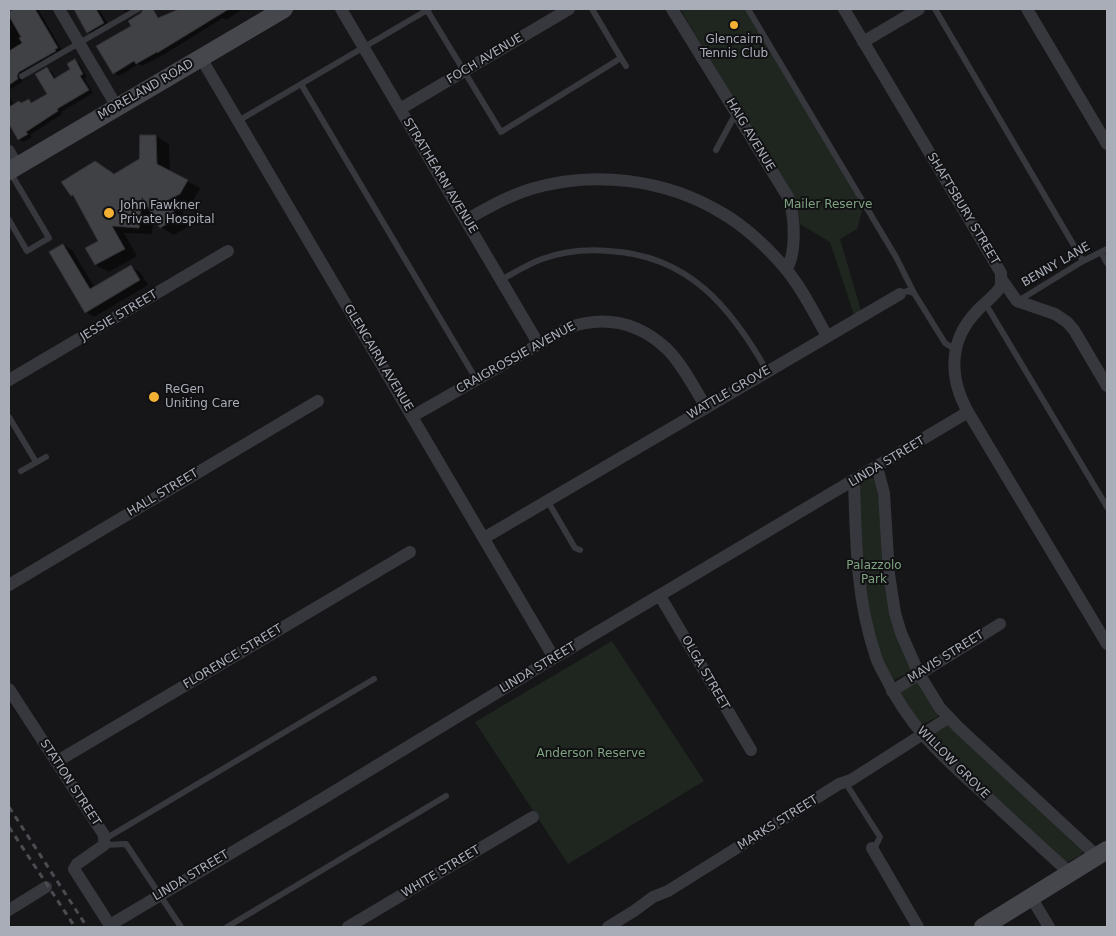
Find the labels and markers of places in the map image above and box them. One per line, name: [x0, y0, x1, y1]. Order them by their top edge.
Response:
marker: Glencairn Tennis Club: [728, 19, 740, 31]
place label: Glencairn Tennis Club: [700, 33, 768, 61]
place label: John Fawkner Private Hospital: [120, 199, 215, 227]
marker: John Fawkner Private Hospital: [102, 206, 116, 220]
place label: ReGen Uniting Care: [165, 383, 240, 411]
marker: ReGen Uniting Care: [147, 390, 161, 404]

